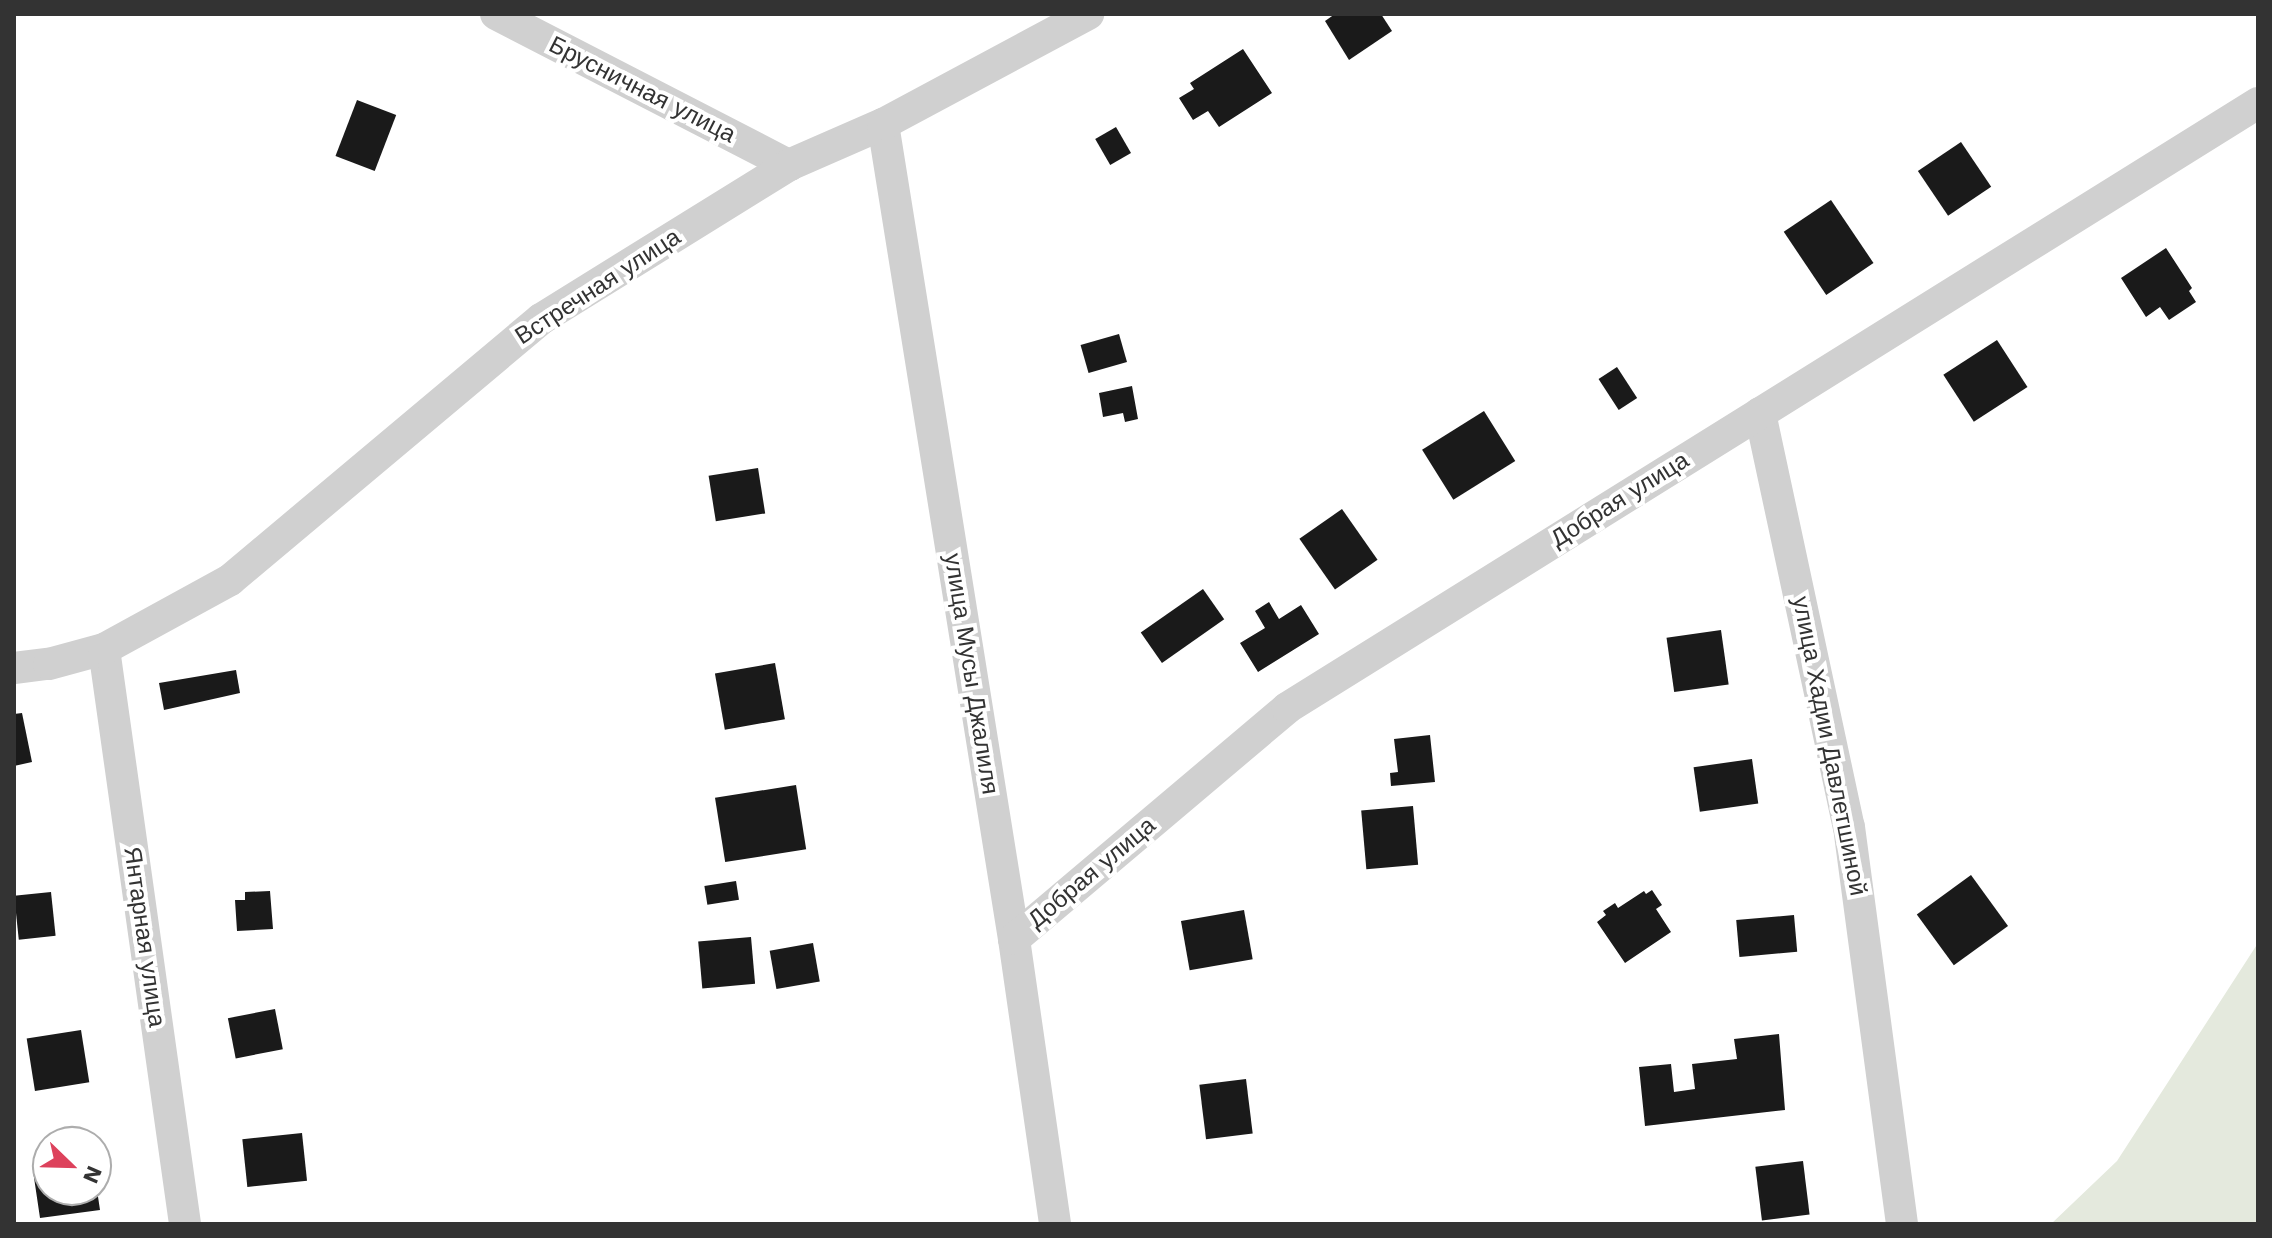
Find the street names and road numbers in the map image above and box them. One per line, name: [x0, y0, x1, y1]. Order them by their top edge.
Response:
street label: Брусничная улица: [544, 31, 740, 149]
street label: Встречная улица: [510, 223, 686, 351]
street label: Добрая улица: [1546, 446, 1694, 554]
street label: улица Мусы Джалиля: [938, 551, 1004, 797]
street label: улица Хадии Давлетшиной: [1786, 594, 1872, 898]
street label: Добрая улица: [1022, 811, 1162, 935]
street label: Янтарная улица: [117, 845, 171, 1029]

